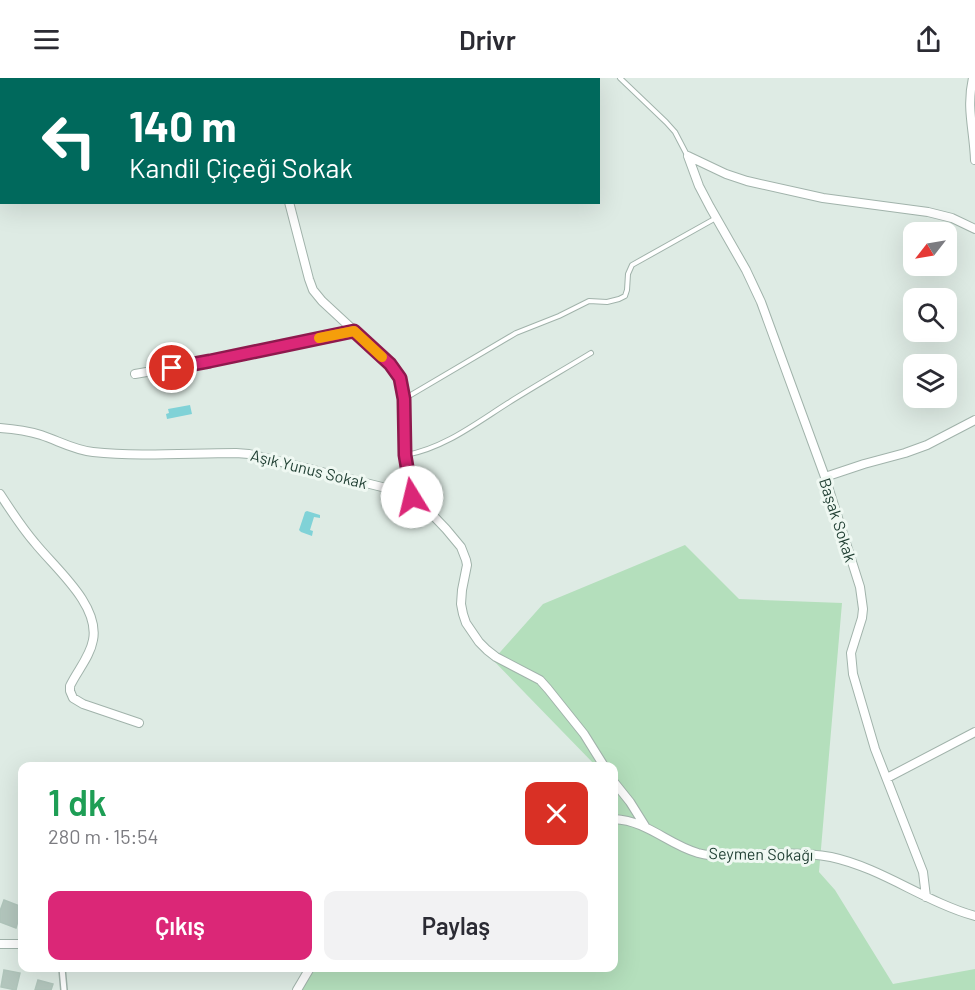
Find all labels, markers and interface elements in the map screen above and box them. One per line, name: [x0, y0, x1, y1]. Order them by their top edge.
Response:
icon: menu: [30, 23, 63, 56]
text: Drivr: [459, 23, 516, 55]
icon: share: [912, 23, 945, 56]
text: 140 m: [129, 100, 237, 150]
icon: left: [30, 102, 108, 180]
text: Kandil Çiçeği Sokak: [129, 151, 353, 183]
north arrow: [903, 222, 957, 276]
map controls: [903, 222, 957, 408]
button: search: [903, 288, 957, 342]
pin: [146, 342, 197, 393]
icon: arrive: [155, 351, 188, 384]
button: layers: [903, 354, 957, 408]
street label: Aşık Yunus Sokak: [249, 445, 369, 492]
position arrow: [380, 465, 444, 529]
street label: Başak Sokak: [816, 475, 861, 564]
text: 1 dk: [48, 780, 107, 823]
button: close: [525, 782, 588, 845]
text: 280 m · 15:54: [48, 824, 159, 848]
street label: Seymen Sokağı: [709, 843, 813, 864]
button: Çıkış: [48, 891, 312, 960]
button: Paylaş: [324, 891, 588, 960]

